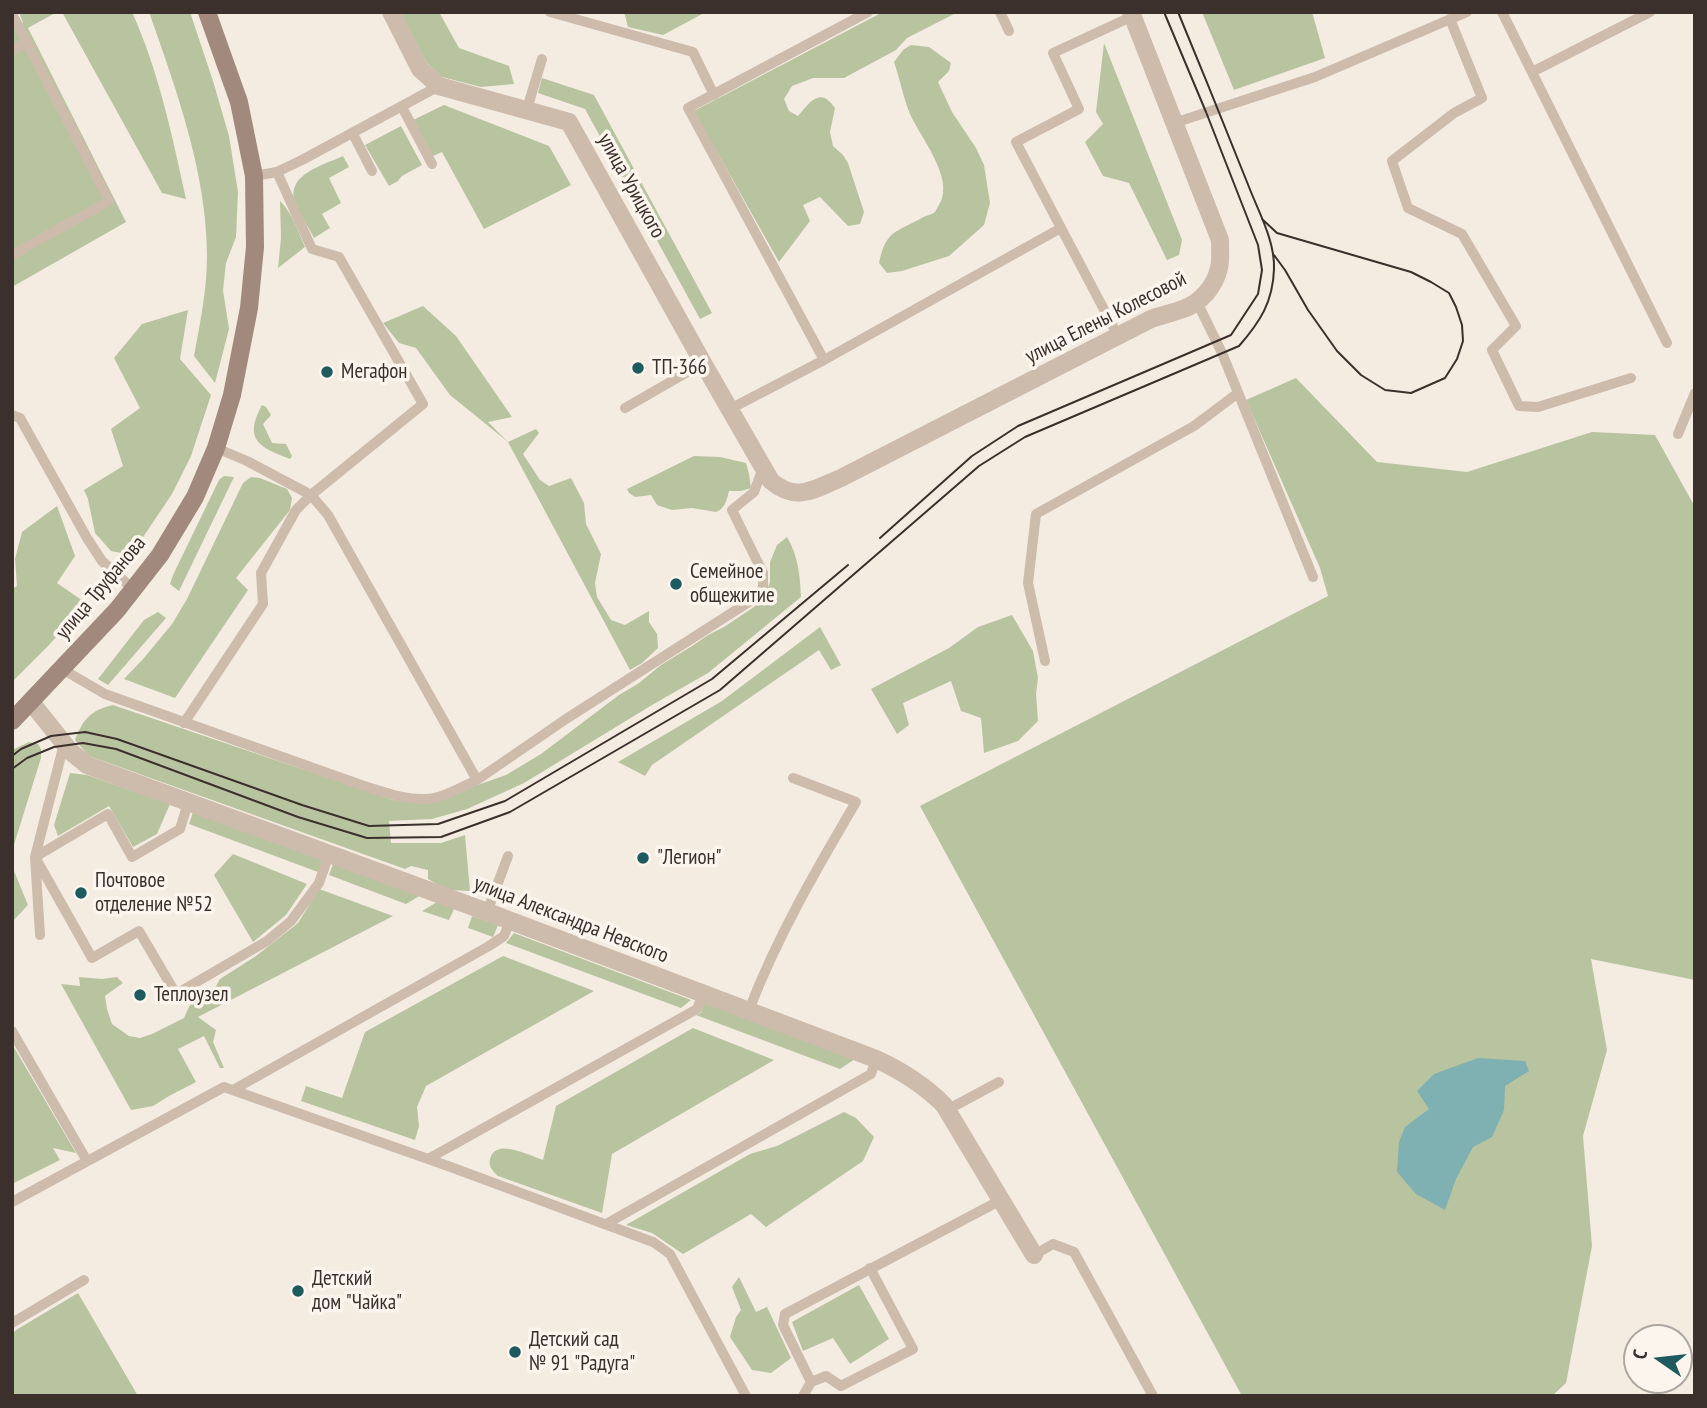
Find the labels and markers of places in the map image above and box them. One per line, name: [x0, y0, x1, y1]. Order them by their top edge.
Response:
place label: ТП-366: [652, 355, 707, 381]
place label: Мегафон: [341, 359, 407, 385]
marker: ТП-366: [630, 360, 646, 376]
marker: Мегафон: [319, 364, 335, 380]
place label: Семейное общежитие: [690, 559, 775, 609]
marker: Семейное общежитие: [668, 576, 684, 592]
place label: "Легион": [657, 845, 722, 871]
marker: "Легион": [635, 850, 651, 866]
place label: Почтовое отделение №52: [95, 868, 213, 918]
marker: Почтовое отделение №52: [73, 885, 89, 901]
place label: Теплоузел: [154, 982, 228, 1008]
marker: Теплоузел: [132, 987, 148, 1003]
place label: Детский дом "Чайка": [312, 1266, 402, 1316]
marker: Детский дом "Чайка": [290, 1283, 306, 1299]
place label: Детский сад № 91 "Радуга": [529, 1327, 635, 1377]
marker: Детский сад № 91 "Радуга": [507, 1344, 523, 1360]

